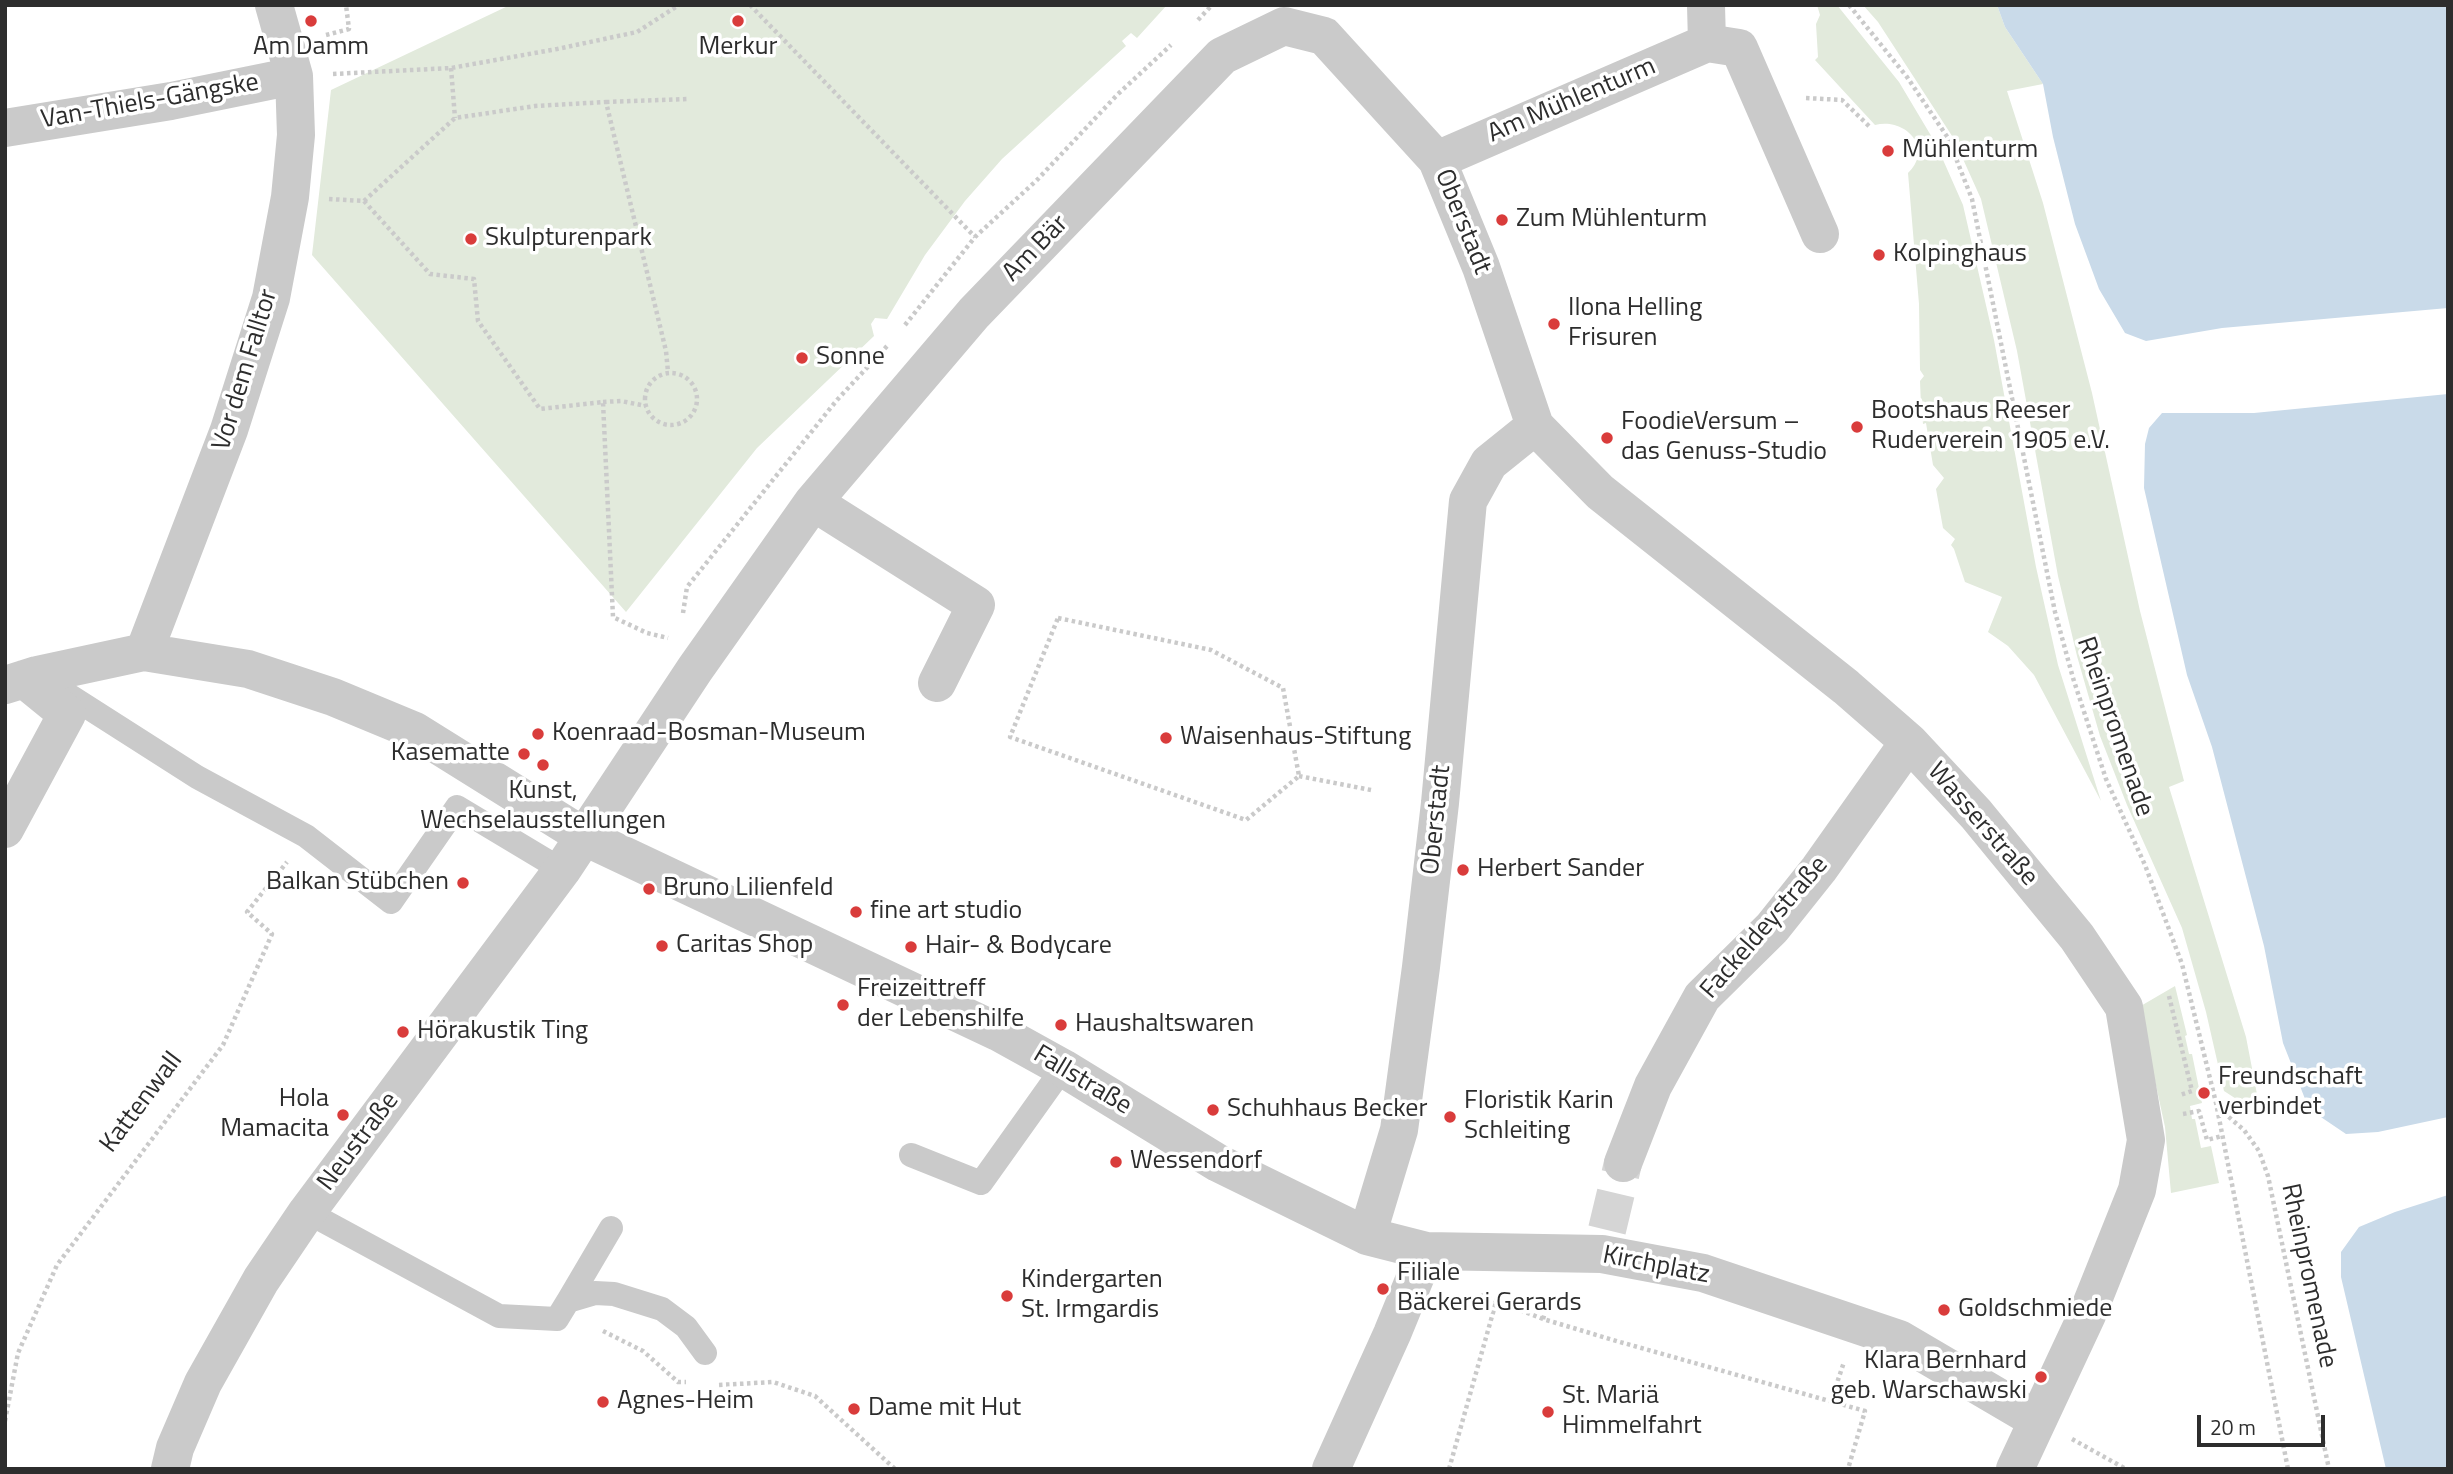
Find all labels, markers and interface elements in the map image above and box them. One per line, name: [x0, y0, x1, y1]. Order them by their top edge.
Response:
marker: Am Damm: [303, 13, 319, 29]
marker: Merkur: [730, 13, 746, 29]
place label: Am Damm: [253, 32, 369, 64]
place label: Merkur: [698, 32, 778, 64]
street label: Am Mühlenturm: [1483, 52, 1661, 150]
street label: Van-Thiels-Gängske: [39, 67, 261, 137]
place label: Mühlenturm: [1902, 135, 2038, 167]
marker: Mühlenturm: [1880, 143, 1896, 159]
street label: Oberstadt: [1427, 165, 1497, 279]
place label: Zum Mühlenturm: [1516, 204, 1707, 236]
street label: Am Bär: [997, 209, 1075, 289]
marker: Zum Mühlenturm: [1494, 212, 1510, 228]
place label: Skulpturenpark: [485, 223, 652, 255]
marker: Skulpturenpark: [463, 231, 479, 247]
place label: Kolpinghaus: [1893, 239, 2027, 271]
marker: Kolpinghaus: [1871, 247, 1887, 263]
street label: Vor dem Falltor: [207, 286, 285, 454]
place label: Ilona Helling Frisuren: [1568, 293, 1702, 354]
marker: Ilona Helling Frisuren: [1546, 316, 1562, 332]
place label: Sonne: [816, 342, 885, 374]
marker: Sonne: [794, 350, 810, 366]
place label: Bootshaus Reeser Ruderverein 1905 e.V.: [1871, 396, 2110, 458]
place label: FoodieVersum – das Genuss-Studio: [1621, 407, 1827, 468]
marker: Bootshaus Reeser Ruderverein 1905 e.V.: [1849, 419, 1865, 435]
marker: FoodieVersum – das Genuss-Studio: [1599, 430, 1615, 446]
street label: Rheinpromenade: [2069, 633, 2159, 821]
place label: Koenraad-Bosman-Museum: [552, 718, 866, 750]
place label: Waisenhaus-Stiftung: [1180, 722, 1411, 754]
marker: Koenraad-Bosman-Museum: [530, 726, 546, 742]
marker: Waisenhaus-Stiftung: [1158, 730, 1174, 746]
place label: Kasematte: [391, 738, 510, 770]
marker: Kasematte: [516, 746, 532, 762]
marker: Kunst, Wechselausstellungen: [535, 757, 551, 773]
street label: Wasserstraße: [1920, 757, 2044, 893]
street label: Oberstadt: [1416, 764, 1458, 876]
place label: Kunst, Wechselausstellungen: [420, 776, 666, 838]
street label: Fackeldeystraße: [1695, 850, 1835, 1006]
place label: Herbert Sander: [1477, 854, 1644, 886]
marker: Herbert Sander: [1455, 862, 1471, 878]
place label: Balkan Stübchen: [266, 867, 449, 899]
place label: Bruno Lilienfeld: [663, 873, 833, 905]
marker: Balkan Stübchen: [455, 875, 471, 891]
marker: Bruno Lilienfeld: [641, 881, 657, 897]
place label: fine art studio: [870, 896, 1022, 928]
marker: fine art studio: [848, 904, 864, 920]
place label: Caritas Shop: [676, 930, 813, 962]
place label: Hair- & Bodycare: [925, 931, 1112, 963]
marker: Caritas Shop: [654, 938, 670, 954]
marker: Hair- & Bodycare: [903, 939, 919, 955]
place label: Freizeittreff der Lebenshilfe: [857, 974, 1024, 1036]
marker: Freizeittreff der Lebenshilfe: [835, 997, 851, 1013]
place label: Haushaltswaren: [1075, 1009, 1254, 1041]
place label: Hörakustik Ting: [417, 1016, 588, 1048]
marker: Haushaltswaren: [1053, 1017, 1069, 1033]
marker: Hörakustik Ting: [395, 1024, 411, 1040]
street label: Fallstraße: [1027, 1040, 1137, 1122]
street label: Kattenwall: [94, 1047, 190, 1159]
place label: Freundschaft verbindet: [2218, 1062, 2363, 1124]
place label: Hola Mamacita: [220, 1084, 329, 1146]
marker: Freundschaft verbindet: [2196, 1085, 2212, 1101]
street label: Neustraße: [312, 1086, 406, 1198]
place label: Floristik Karin Schleiting: [1464, 1086, 1614, 1148]
place label: Schuhhaus Becker: [1227, 1094, 1427, 1126]
marker: Schuhhaus Becker: [1205, 1102, 1221, 1118]
marker: Hola Mamacita: [335, 1107, 351, 1123]
marker: Floristik Karin Schleiting: [1442, 1109, 1458, 1125]
place label: Wessendorf: [1130, 1146, 1262, 1178]
marker: Wessendorf: [1108, 1154, 1124, 1170]
street label: Rheinpromenade: [2273, 1181, 2343, 1371]
street label: Kirchplatz: [1600, 1240, 1712, 1292]
place label: Filiale Bäckerei Gerards: [1397, 1258, 1582, 1320]
place label: Kindergarten St. Irmgardis: [1021, 1265, 1163, 1326]
marker: Filiale Bäckerei Gerards: [1375, 1281, 1391, 1297]
marker: Kindergarten St. Irmgardis: [999, 1288, 1015, 1304]
place label: Goldschmiede: [1958, 1294, 2112, 1326]
marker: Goldschmiede: [1936, 1302, 1952, 1318]
place label: Klara Bernhard geb. Warschawski: [1830, 1346, 2027, 1408]
marker: Klara Bernhard geb. Warschawski: [2033, 1369, 2049, 1385]
place label: St. Mariä Himmelfahrt: [1562, 1381, 1702, 1442]
place label: Agnes-Heim: [617, 1386, 754, 1418]
place label: Dame mit Hut: [868, 1393, 1021, 1425]
marker: Agnes-Heim: [595, 1394, 611, 1410]
scale bar: [2201, 1400, 2329, 1444]
marker: Dame mit Hut: [846, 1401, 862, 1417]
marker: St. Mariä Himmelfahrt: [1540, 1404, 1556, 1420]
text: 20 m: [2210, 1411, 2256, 1443]

